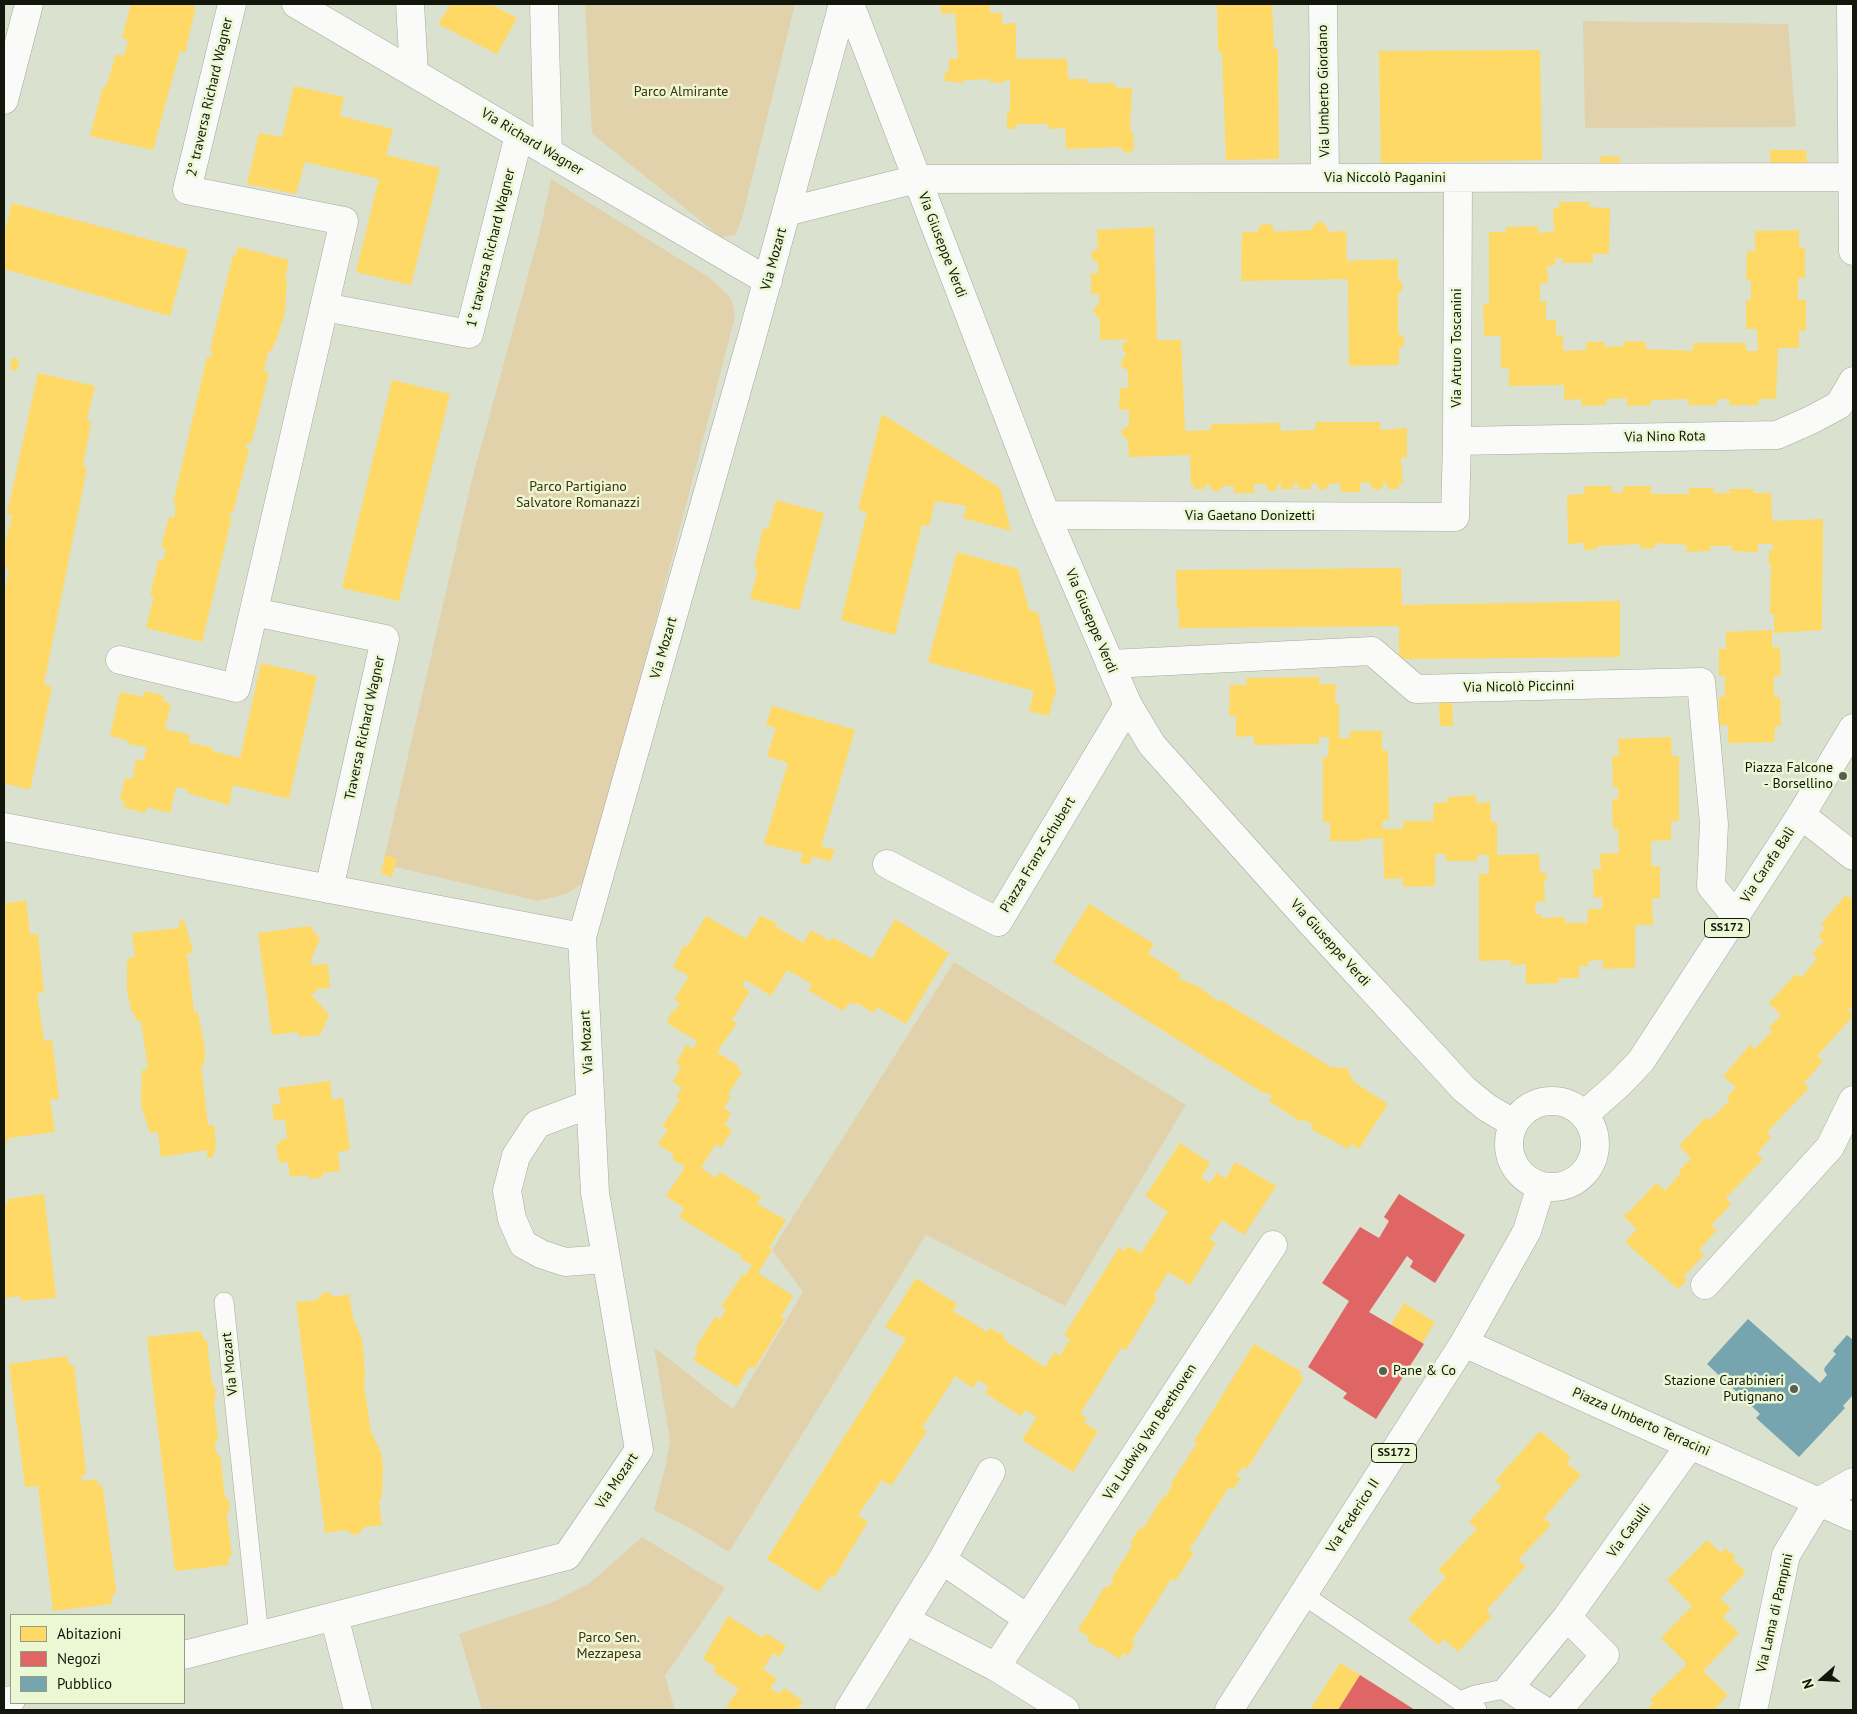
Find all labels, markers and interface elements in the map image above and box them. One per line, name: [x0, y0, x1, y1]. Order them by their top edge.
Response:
street label: 2° traversa Richard Wagner: [183, 16, 237, 178]
street label: Via Umberto Giordano: [1314, 24, 1334, 158]
park label: Parco Almirante: [634, 84, 728, 100]
street label: Via Richard Wagner: [478, 105, 586, 179]
street label: 1° traversa Richard Wagner: [463, 167, 519, 329]
street label: Via Niccolò Paganini: [1324, 170, 1446, 186]
street label: Via Giuseppe Verdi: [914, 190, 970, 300]
street label: Via Mozart: [758, 226, 790, 292]
street label: Via Arturo Toscanini: [1449, 288, 1465, 408]
street label: Via Nino Rota: [1624, 428, 1706, 446]
park label: Parco Partigiano Salvatore Romanazzi: [516, 479, 640, 512]
street label: Via Gaetano Donizetti: [1185, 508, 1315, 524]
street label: Via Giuseppe Verdi: [1061, 566, 1121, 676]
street label: Via Mozart: [647, 615, 681, 681]
street label: Traversa Richard Wagner: [341, 654, 389, 802]
street label: Via Nicolò Piccinni: [1463, 678, 1575, 696]
place label: Piazza Falcone - Borsellino: [1745, 760, 1833, 792]
marker: Piazza Falcone - Borsellino: [1837, 770, 1849, 782]
street label: Piazza Franz Schubert: [997, 794, 1079, 916]
street label: Via Carafa Balì: [1737, 824, 1799, 906]
street label: Via Giuseppe Verdi: [1286, 896, 1374, 990]
road number: SS172: [1704, 918, 1750, 938]
street label: Via Mozart: [577, 1010, 597, 1074]
street label: Via Mozart: [218, 1331, 242, 1397]
street label: Via Ludwig Van Beethoven: [1100, 1361, 1200, 1503]
place label: Pane & Co: [1393, 1363, 1456, 1379]
marker: Pane & Co: [1377, 1365, 1389, 1377]
place label: Stazione Carabinieri Putignano: [1664, 1373, 1784, 1405]
marker: Stazione Carabinieri Putignano: [1788, 1383, 1800, 1395]
street label: Piazza Umberto Terracini: [1570, 1384, 1712, 1460]
road number: SS172: [1372, 1444, 1416, 1462]
street label: Via Mozart: [592, 1450, 642, 1512]
street label: Via Federico II: [1323, 1476, 1383, 1556]
street label: Via Casulli: [1604, 1501, 1654, 1561]
street label: Via Lama di Pampini: [1753, 1552, 1797, 1674]
legend: [10, 1614, 185, 1704]
text: Abitazioni: [57, 1624, 121, 1643]
park label: Parco Sen. Mezzapesa: [576, 1630, 642, 1662]
text: Negozi: [57, 1649, 101, 1668]
north arrow: [1797, 1654, 1847, 1704]
text: Pubblico: [57, 1674, 112, 1693]
text: N: [1798, 1677, 1818, 1691]

